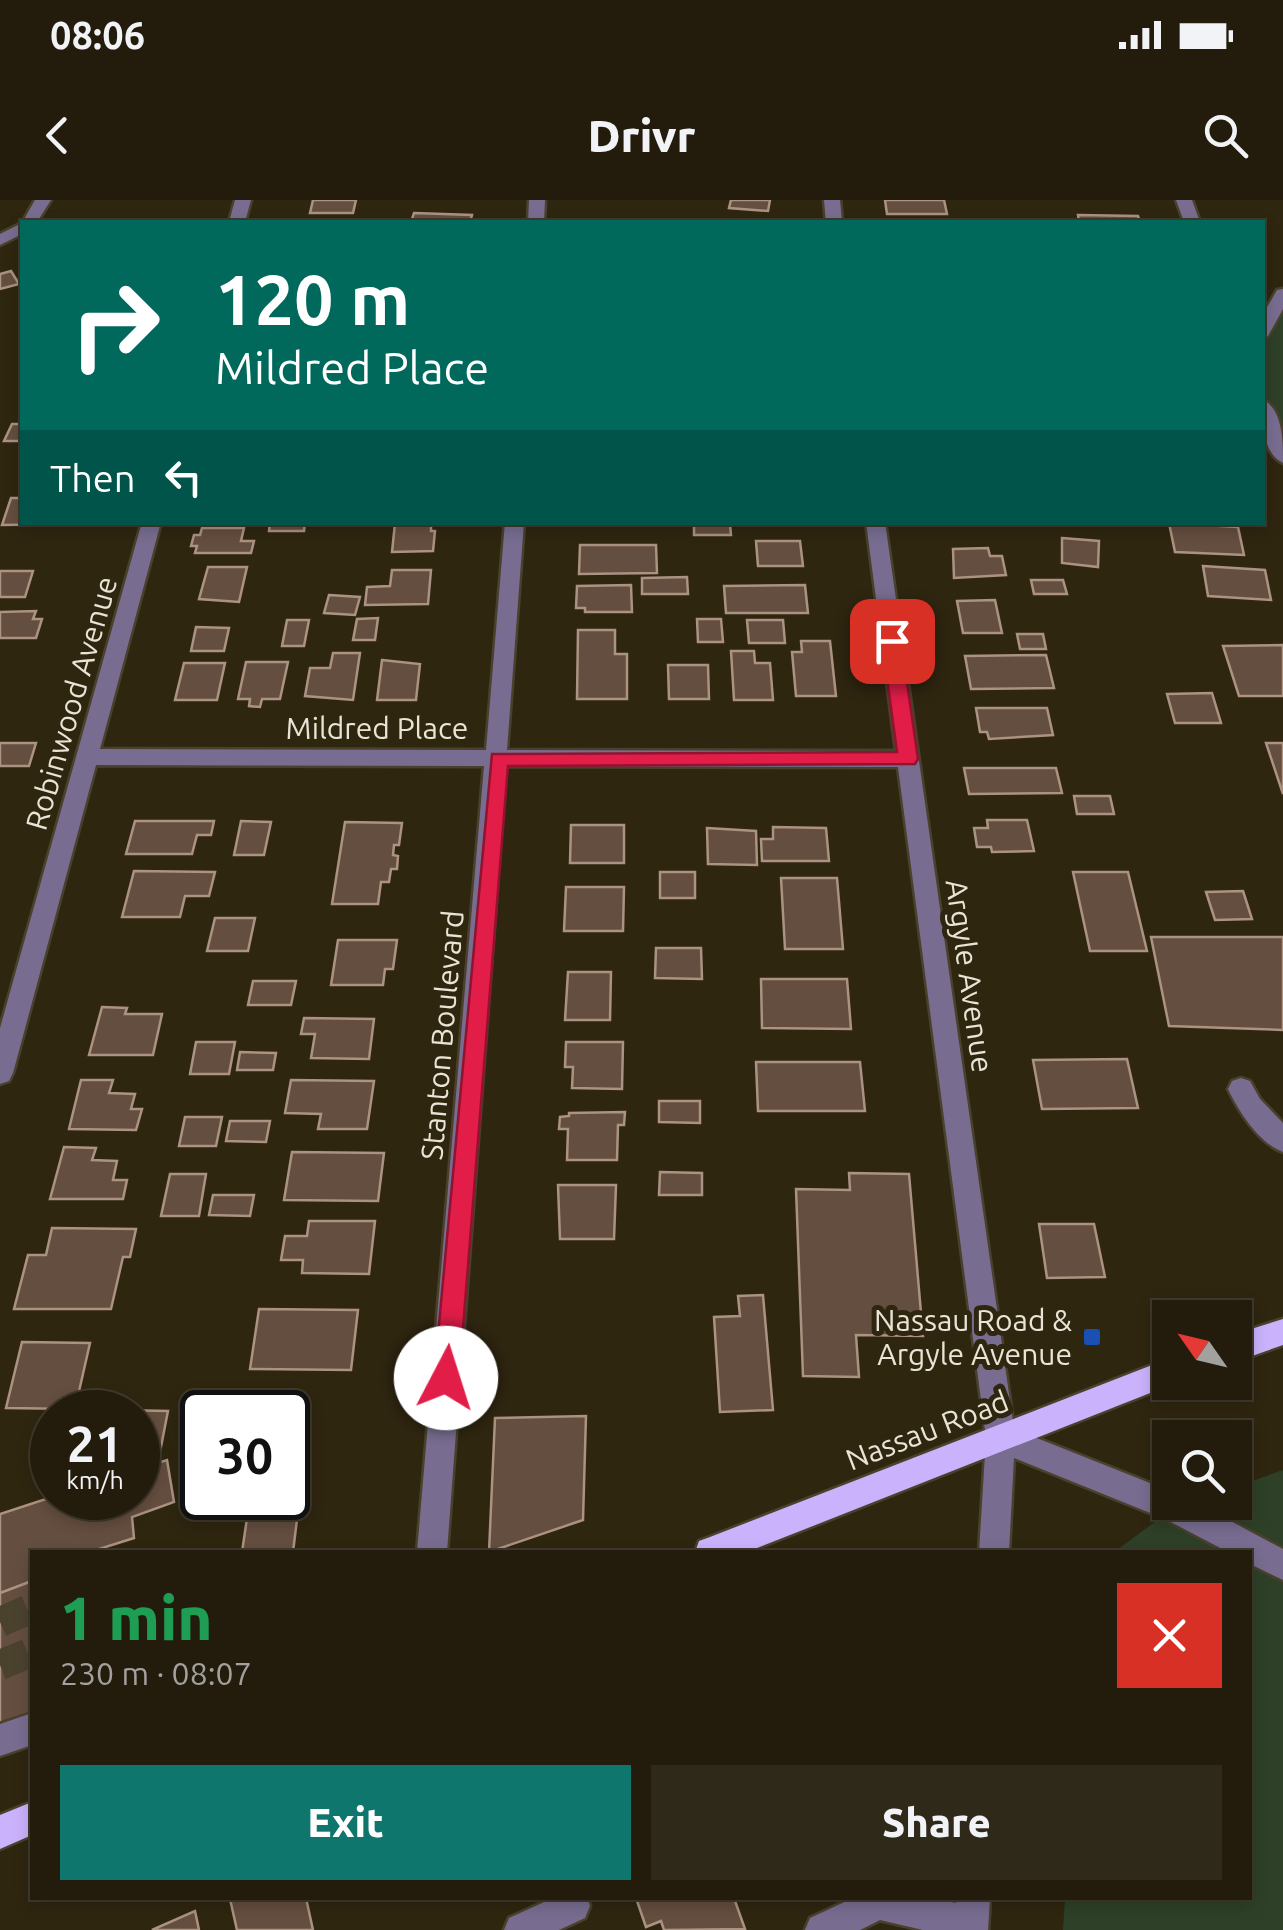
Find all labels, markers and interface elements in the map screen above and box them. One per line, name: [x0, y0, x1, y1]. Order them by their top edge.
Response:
text: 08:06: [50, 14, 145, 56]
icon: back: [30, 108, 85, 163]
icon: search: [1198, 108, 1253, 163]
text: Drivr: [587, 110, 696, 161]
icon: right: [50, 260, 180, 390]
text: 120 m: [215, 260, 410, 338]
text: Mildred Place: [215, 342, 489, 393]
icon: left: [156, 450, 211, 505]
text: Then: [50, 457, 136, 499]
street label: Robinwood Avenue: [19, 572, 123, 834]
pin: [850, 599, 935, 684]
icon: arrive: [865, 614, 920, 669]
street label: Mildred Place: [286, 711, 468, 745]
street label: Argyle Avenue: [940, 877, 1000, 1075]
street label: Stanton Boulevard: [414, 909, 470, 1161]
north arrow: [1152, 1300, 1252, 1400]
map controls: [1152, 1300, 1252, 1520]
place label: Nassau Road & Argyle Avenue: [874, 1303, 1072, 1371]
position arrow: [394, 1326, 498, 1430]
marker: Nassau Road & Argyle Avenue: [1081, 1326, 1103, 1348]
street label: Nassau Road: [841, 1383, 1013, 1477]
speed limit sign: 30: [180, 1390, 310, 1520]
text: 21: [67, 1415, 123, 1471]
button: search: [1152, 1420, 1252, 1520]
text: km/h: [66, 1466, 124, 1494]
button: close: [1117, 1583, 1222, 1688]
text: 1 min: [60, 1584, 213, 1651]
text: 230 m · 08:07: [60, 1655, 252, 1691]
button: Exit: [60, 1765, 631, 1880]
button: Share: [651, 1765, 1222, 1880]

